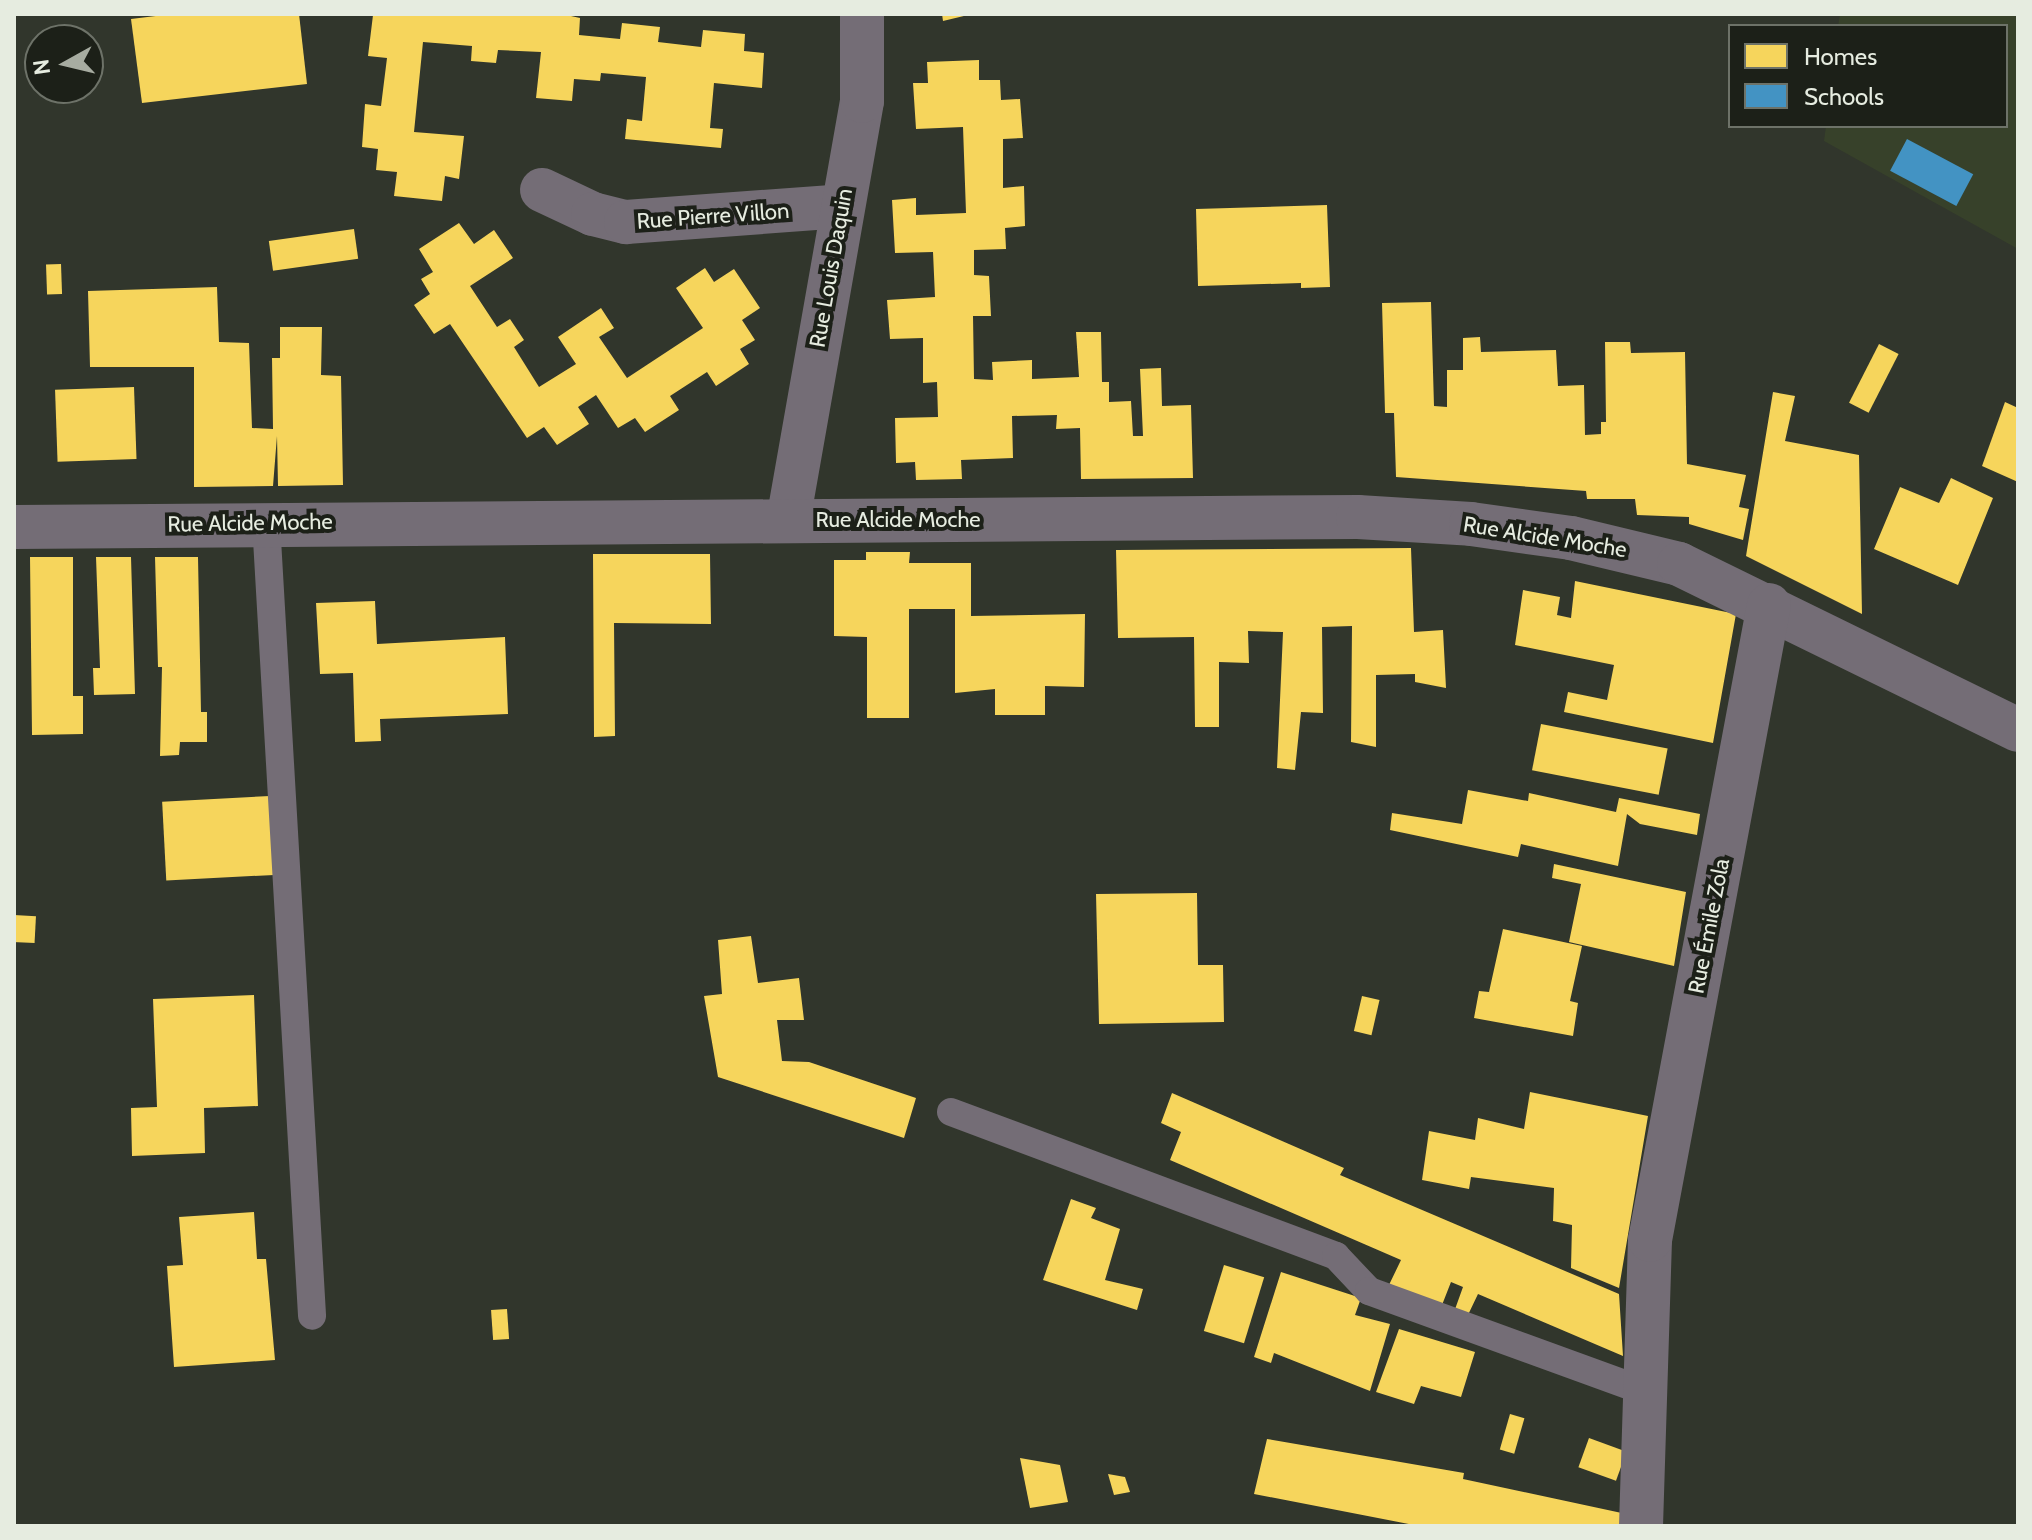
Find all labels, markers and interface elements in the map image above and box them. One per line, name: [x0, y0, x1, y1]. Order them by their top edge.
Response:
north arrow: [24, 24, 104, 104]
legend: [1728, 24, 2008, 128]
text: Homes: [1804, 42, 1877, 71]
text: N: [27, 58, 56, 77]
text: Schools: [1804, 82, 1884, 111]
street label: Rue Louis Daquin: [804, 186, 858, 350]
street label: Rue Pierre Villon: [636, 198, 790, 234]
street label: Rue Alcide Moche: [815, 507, 981, 533]
street label: Rue Alcide Moche: [167, 508, 333, 538]
street label: Rue Alcide Moche: [1461, 511, 1629, 563]
street label: Rue Émile Zola: [1683, 856, 1735, 996]

